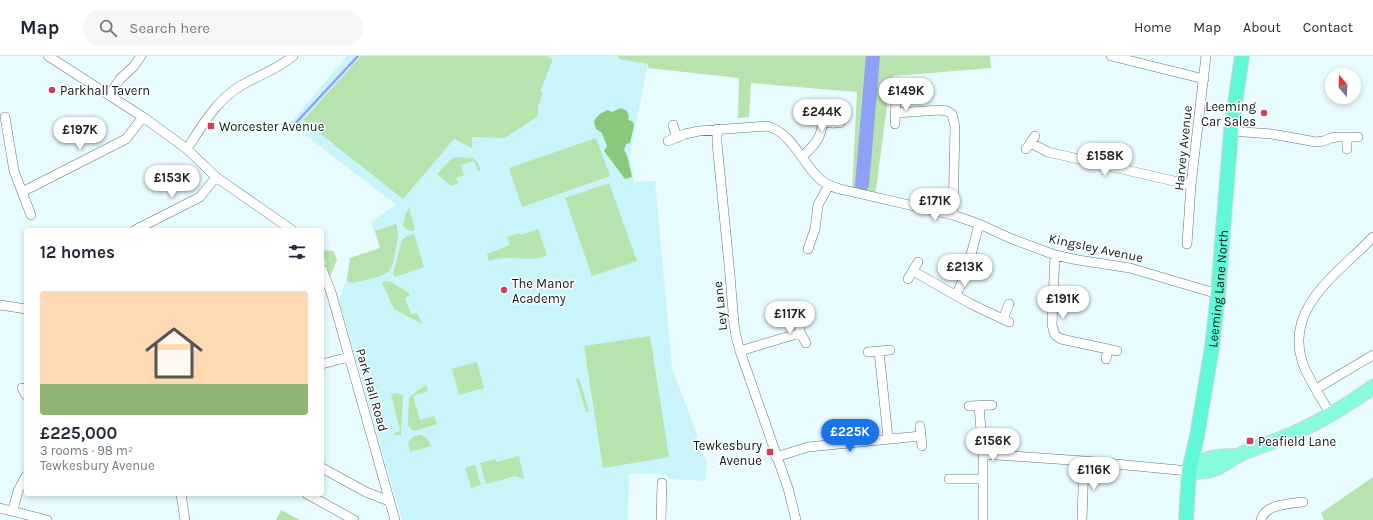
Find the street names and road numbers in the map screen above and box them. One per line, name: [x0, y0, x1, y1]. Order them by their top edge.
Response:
street label: Harvey Avenue: [1171, 104, 1195, 191]
street label: Leeming Lane North: [1205, 229, 1231, 348]
street label: Kingsley Avenue: [1047, 231, 1145, 265]
street label: Ley Lane: [710, 280, 730, 331]
street label: Park Hall Road: [353, 347, 391, 433]

